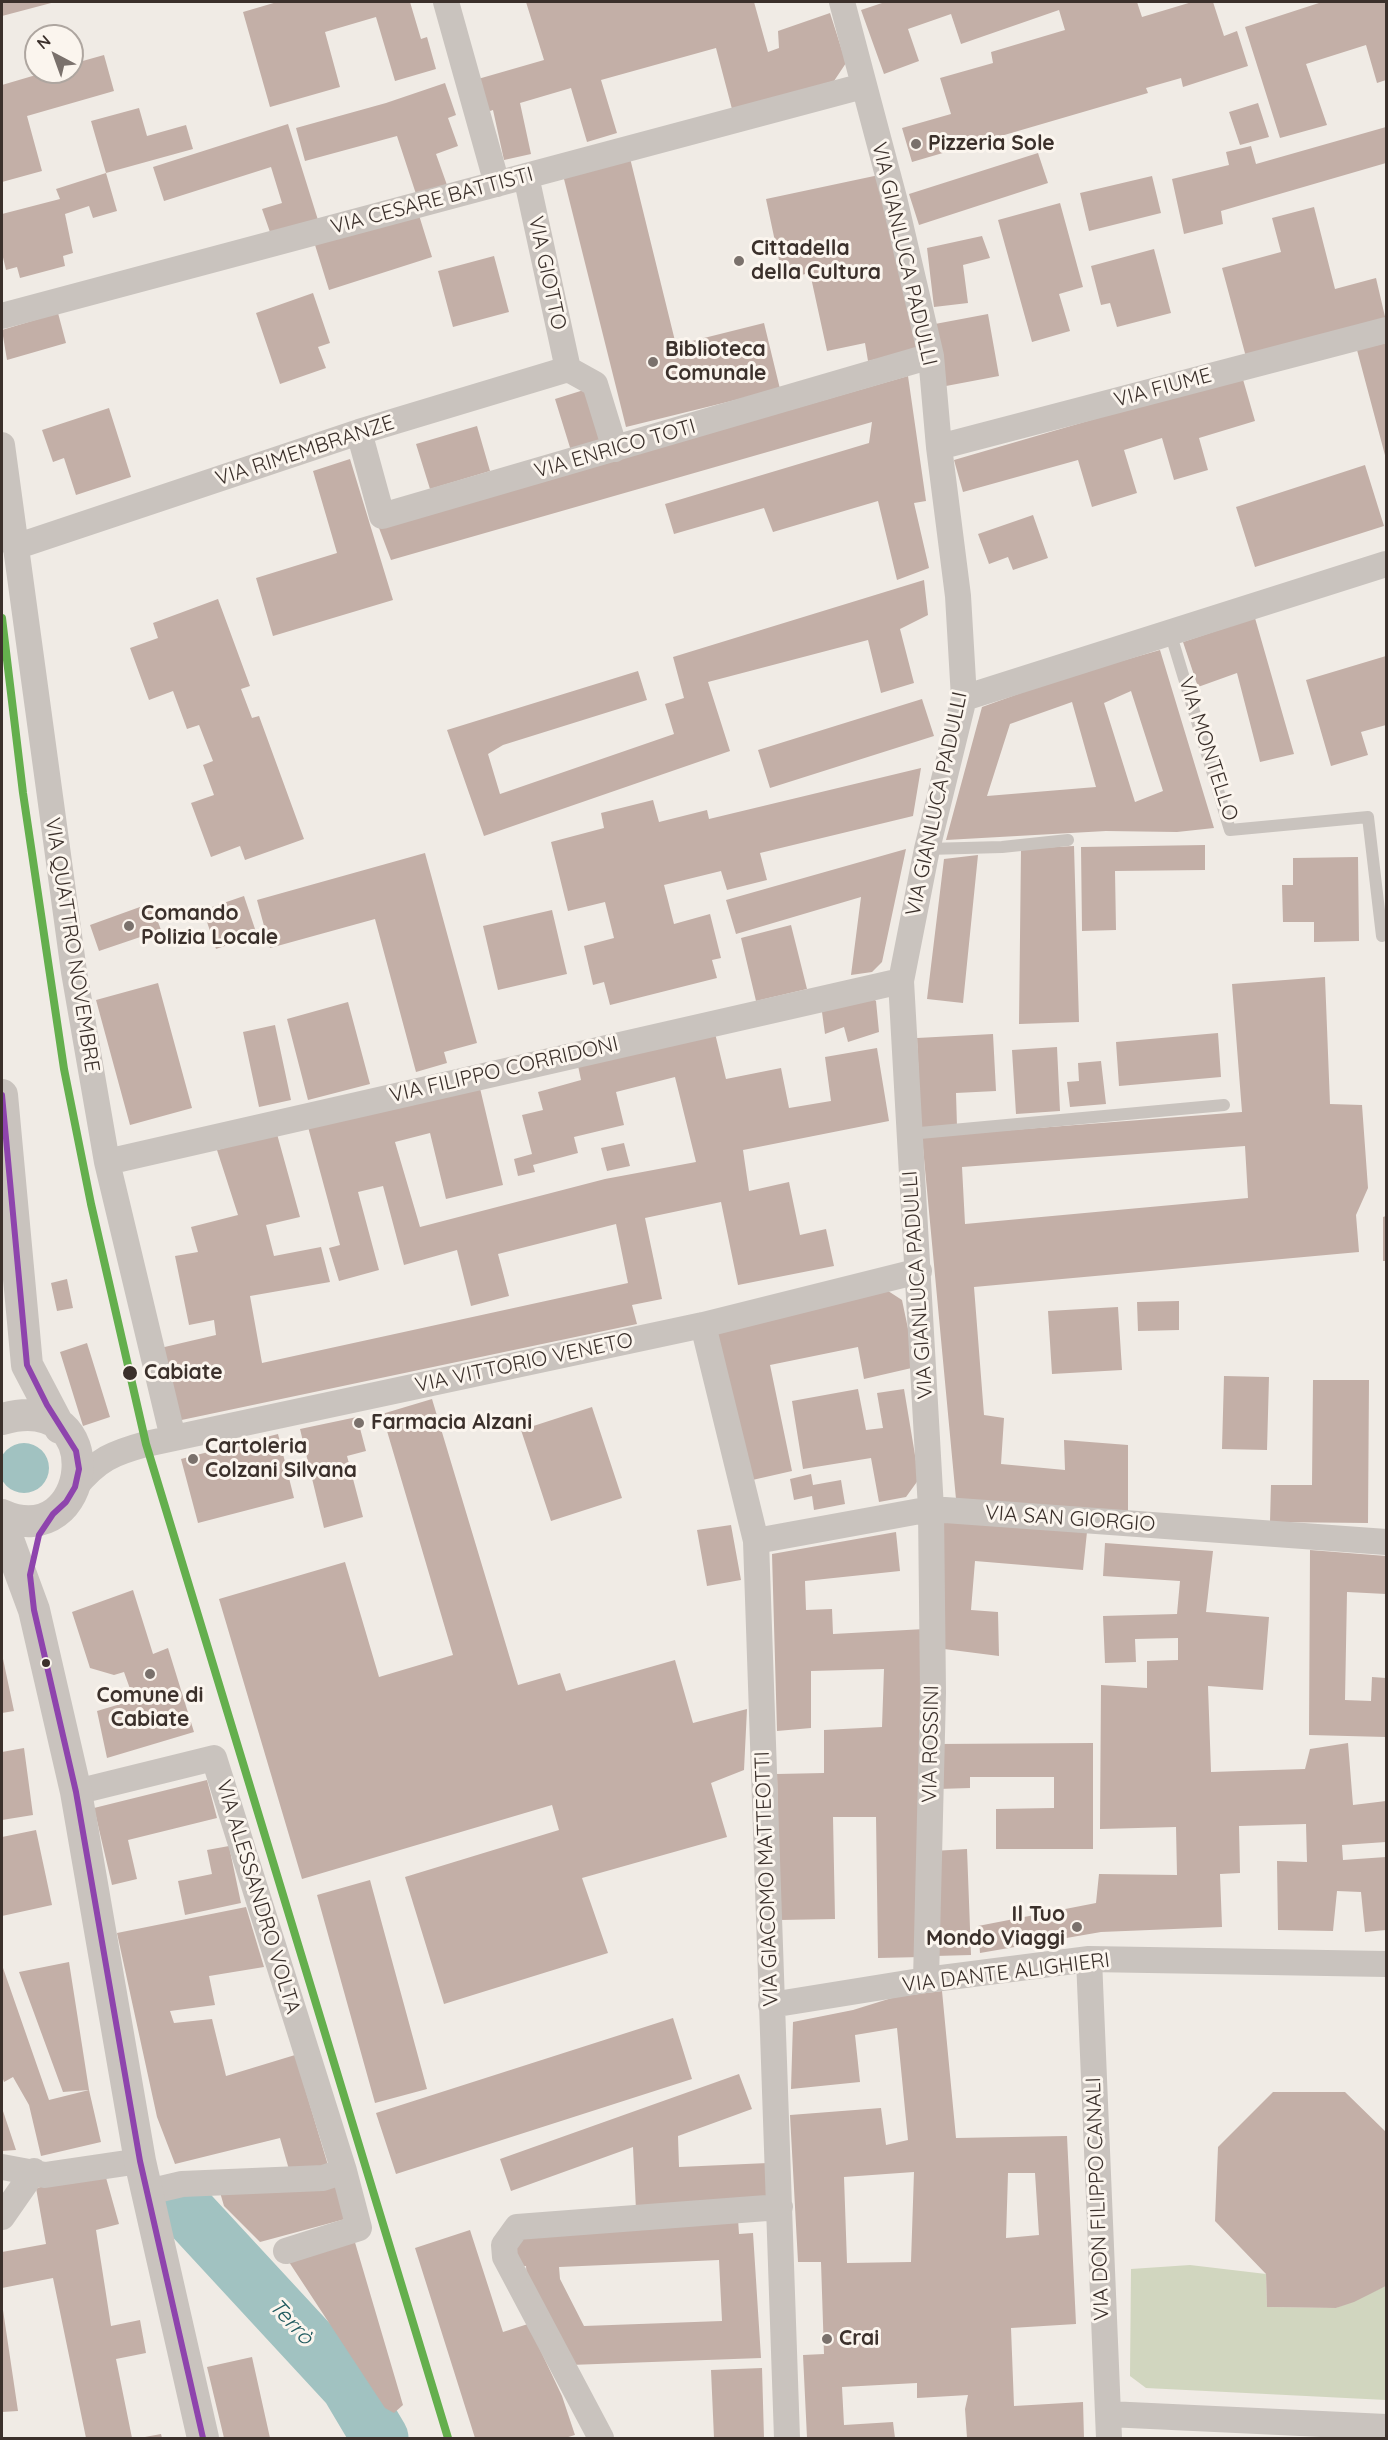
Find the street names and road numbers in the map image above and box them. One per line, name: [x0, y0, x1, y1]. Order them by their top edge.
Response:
street label: VIA GIANLUCA PADULLI: [866, 140, 942, 368]
street label: VIA CESARE BATTISTI: [328, 162, 536, 240]
street label: VIA GIOTTO: [523, 214, 571, 332]
street label: VIA FIUME: [1111, 363, 1215, 413]
street label: VIA RIMEMBRANZE: [212, 410, 398, 492]
street label: VIA ENRICO TOTI: [532, 414, 698, 484]
street label: VIA MONTELLO: [1173, 674, 1243, 824]
street label: VIA GIANLUCA PADULLI: [901, 689, 973, 919]
street label: VIA QUATTRO NOVEMBRE: [39, 816, 105, 1074]
street label: VIA FILIPPO CORRIDONI: [387, 1031, 621, 1109]
street label: VIA GIANLUCA PADULLI: [897, 1170, 939, 1400]
street label: VIA VITTORIO VENETO: [413, 1328, 635, 1398]
street label: VIA SAN GIORGIO: [984, 1500, 1156, 1538]
street label: VIA ROSSINI: [917, 1685, 945, 1803]
street label: VIA GIACOMO MATTEOTTI: [750, 1751, 784, 2007]
street label: VIA ALESSANDRO VOLTA: [210, 1777, 306, 2017]
street label: VIA DANTE ALIGHIERI: [901, 1948, 1111, 1998]
street label: VIA DON FILIPPO CANALI: [1081, 2077, 1115, 2321]

